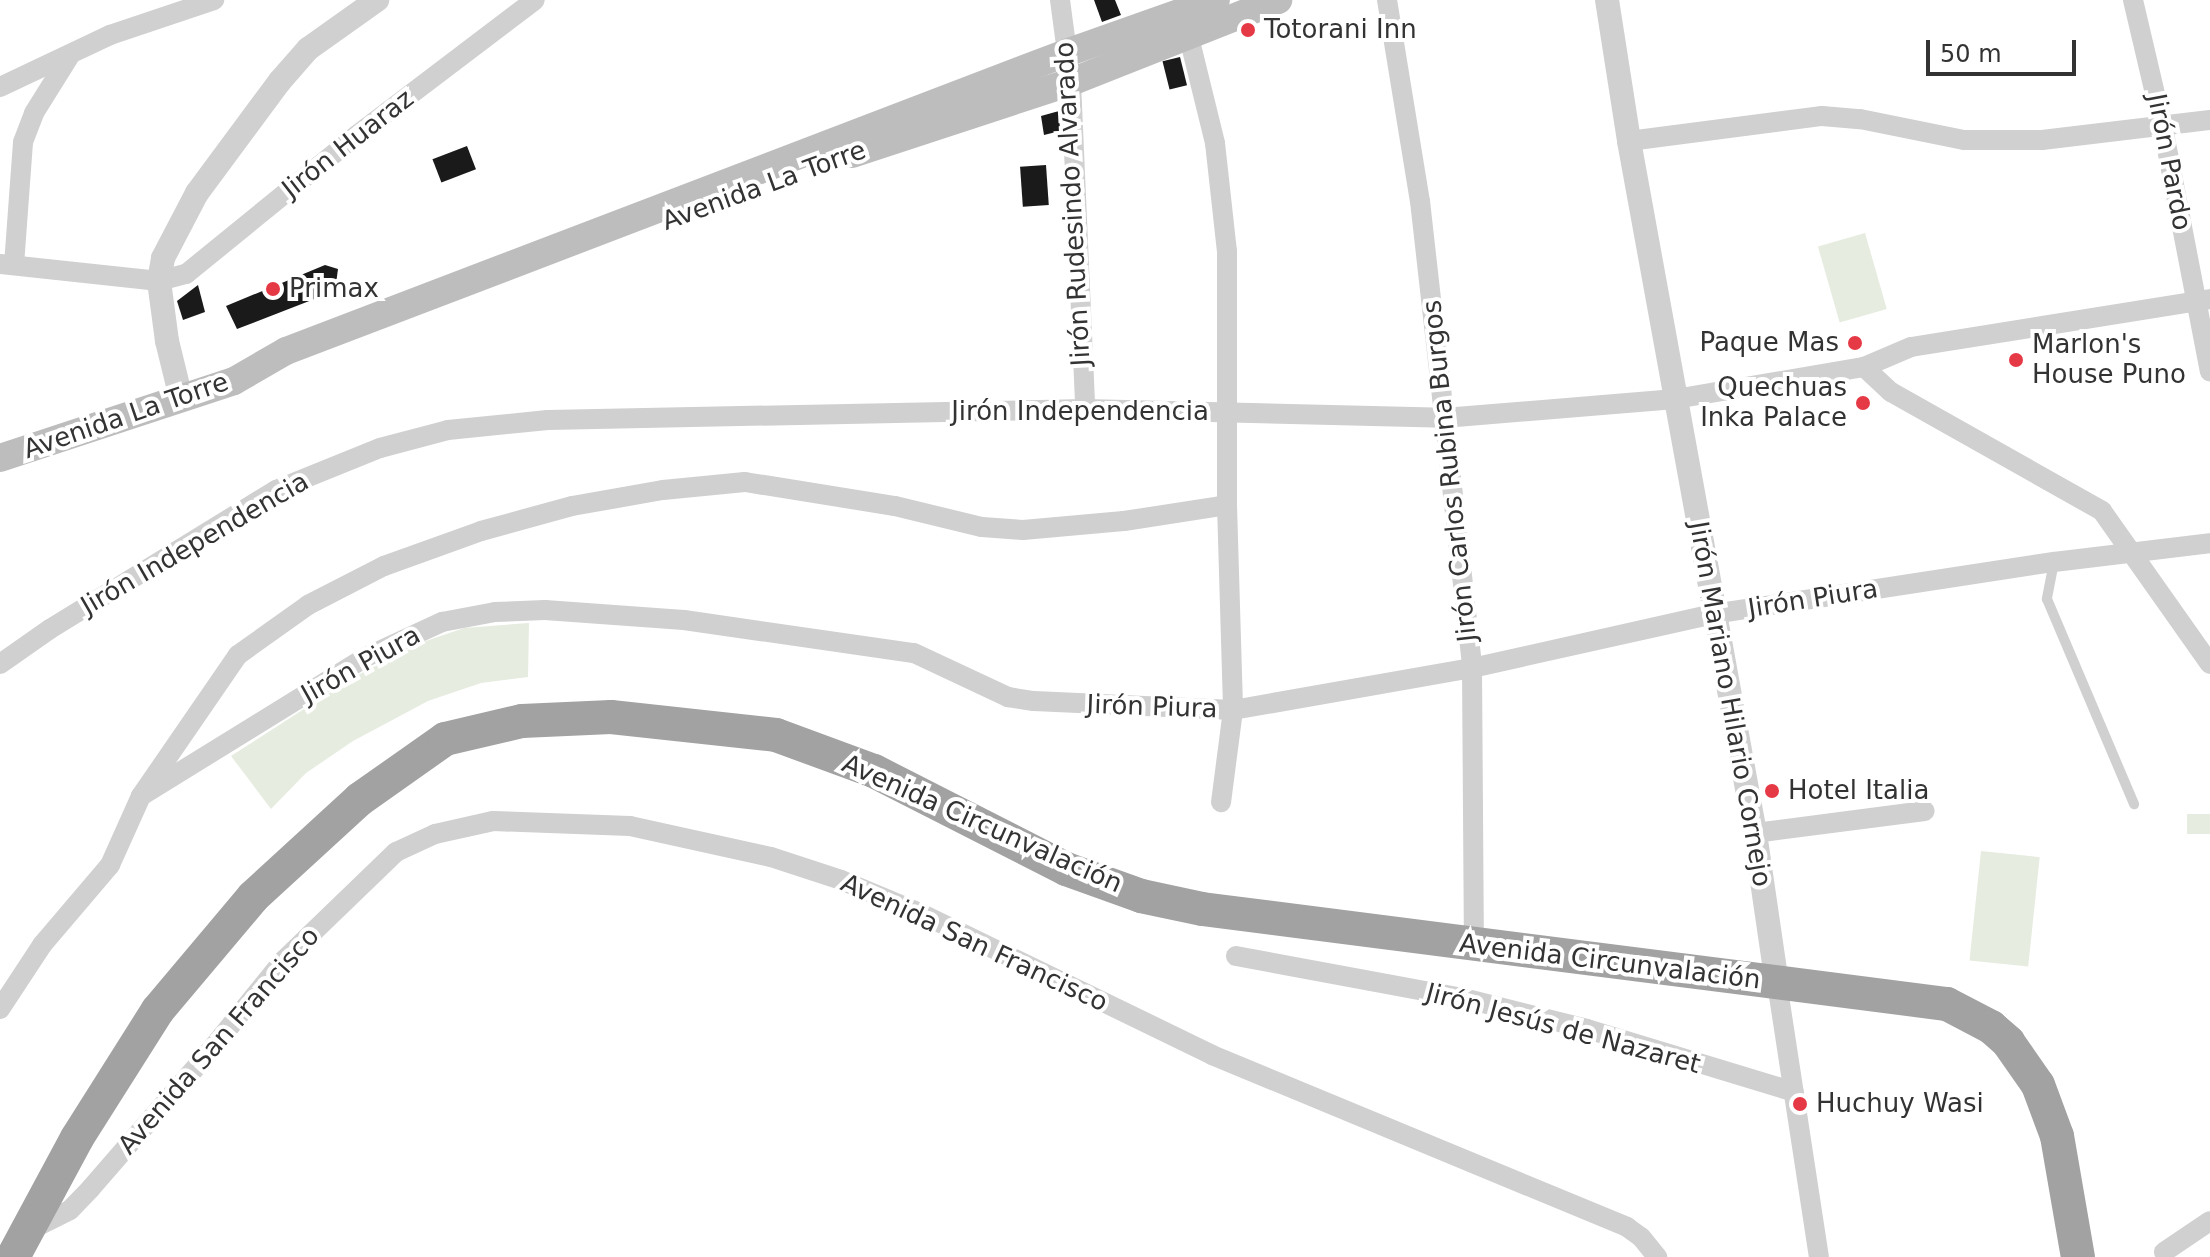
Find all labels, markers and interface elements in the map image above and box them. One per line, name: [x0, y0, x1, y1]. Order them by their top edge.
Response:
place label: Totorani Inn: [1264, 14, 1417, 46]
marker: Totorani Inn: [1239, 21, 1257, 39]
scale bar: [1930, 24, 2080, 74]
text: 50 m: [1940, 40, 2002, 68]
street label: Jirón Rudesindo Alvarado: [1049, 41, 1097, 367]
street label: Jirón Huaraz: [276, 83, 420, 205]
street label: Jirón Pardo: [2140, 91, 2198, 233]
street label: Avenida La Torre: [658, 135, 870, 237]
place label: Primax: [289, 273, 379, 305]
marker: Primax: [264, 280, 282, 298]
street label: Jirón Carlos Rubina Burgos: [1417, 298, 1483, 644]
place label: Paque Mas: [1699, 327, 1839, 359]
place label: Marlon's House Puno: [2032, 329, 2186, 390]
marker: Paque Mas: [1846, 334, 1864, 352]
marker: Marlon's House Puno: [2007, 351, 2025, 369]
street label: Avenida La Torre: [20, 366, 232, 466]
place label: Quechuas Inka Palace: [1700, 372, 1847, 434]
marker: Quechuas Inka Palace: [1854, 394, 1872, 412]
street label: Jirón Independencia: [951, 396, 1209, 428]
street label: Jirón Independencia: [76, 466, 314, 622]
street label: Jirón Mariano Hilario Cornejo: [1682, 519, 1778, 889]
street label: Jirón Piura: [1746, 573, 1880, 625]
street label: Jirón Piura: [296, 620, 426, 710]
street label: Jirón Piura: [1086, 689, 1218, 725]
street label: Avenida Circunvalación: [837, 748, 1127, 900]
place label: Hotel Italia: [1788, 775, 1929, 807]
marker: Hotel Italia: [1763, 782, 1781, 800]
street label: Avenida San Francisco: [836, 867, 1112, 1019]
street label: Avenida San Francisco: [112, 921, 326, 1161]
street label: Avenida Circunvalación: [1458, 928, 1762, 996]
street label: Jirón Jesús de Nazaret: [1422, 977, 1704, 1081]
place label: Huchuy Wasi: [1816, 1088, 1984, 1120]
marker: Huchuy Wasi: [1791, 1095, 1809, 1113]

